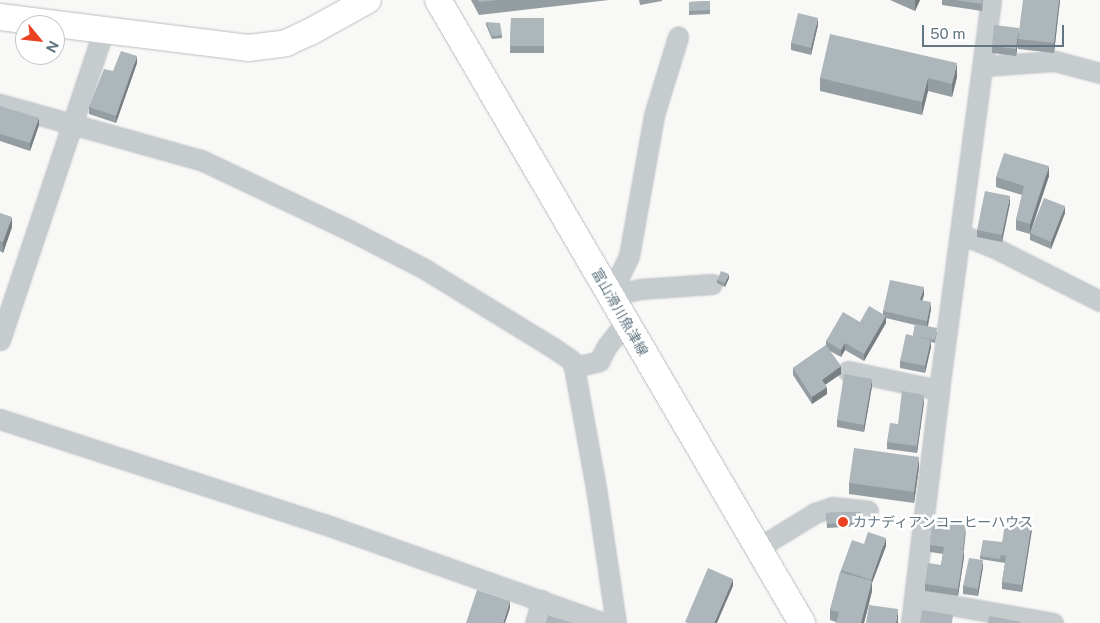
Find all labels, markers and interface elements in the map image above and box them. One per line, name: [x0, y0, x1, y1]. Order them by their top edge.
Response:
north arrow: [15, 15, 65, 65]
scale bar: [925, 15, 1068, 47]
text: 50 m: [930, 25, 965, 42]
text: N: [43, 38, 62, 55]
street label: 富山滑川魚津線: [588, 265, 652, 359]
place label: カナディアンコーヒーハウス: [853, 514, 1035, 530]
marker: カナディアンコーヒーハウス: [837, 516, 849, 528]

